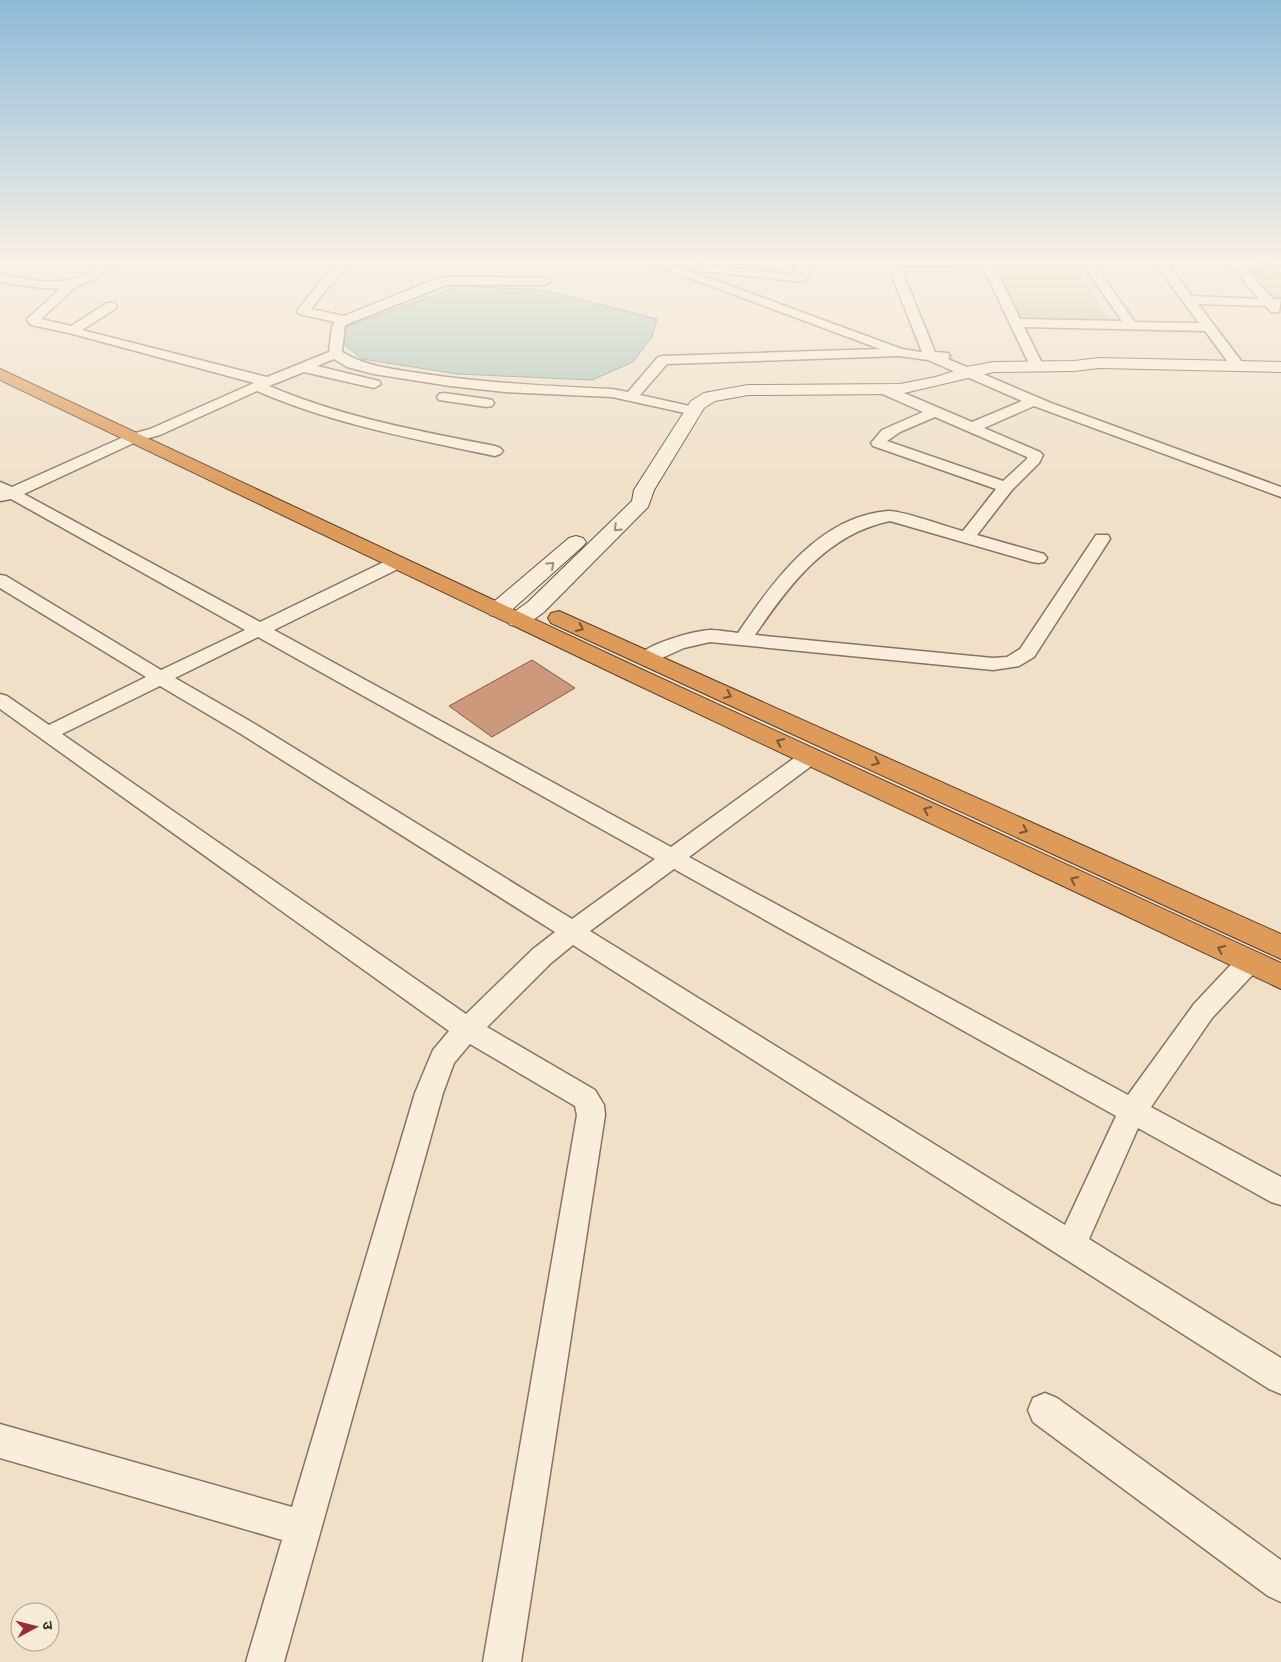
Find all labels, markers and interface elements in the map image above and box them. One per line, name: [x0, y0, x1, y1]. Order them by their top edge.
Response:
one-way arrow: [613, 522, 622, 531]
one-way arrow: [546, 562, 555, 571]
one-way arrow: [575, 622, 584, 632]
one-way arrow: [723, 689, 732, 700]
one-way arrow: [776, 737, 785, 748]
one-way arrow: [871, 756, 880, 767]
one-way arrow: [923, 806, 932, 817]
one-way arrow: [1019, 823, 1028, 834]
one-way arrow: [1070, 875, 1079, 886]
one-way arrow: [1217, 945, 1226, 955]
north arrow: [10, 1602, 60, 1652]
text: उ: [38, 1620, 58, 1631]

